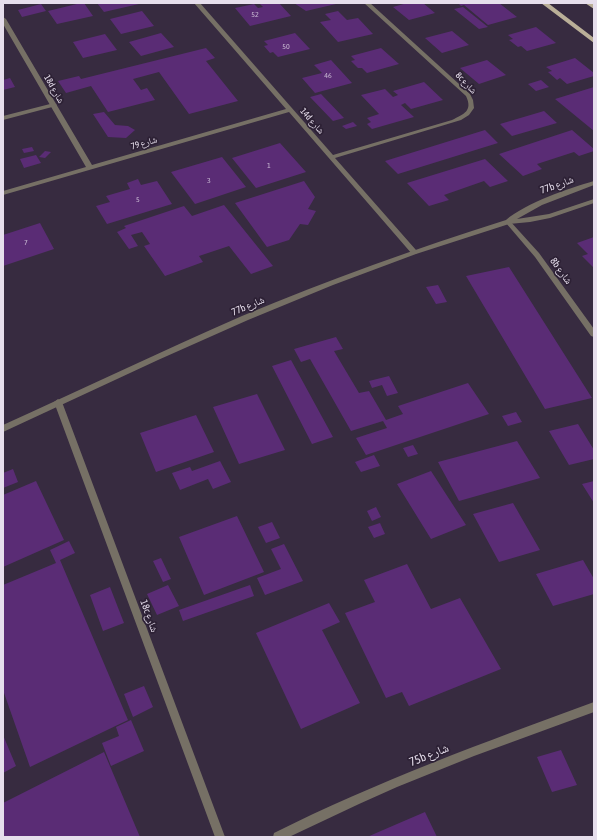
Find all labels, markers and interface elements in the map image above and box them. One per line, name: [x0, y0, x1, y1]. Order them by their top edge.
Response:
house number: 52: [251, 9, 259, 19]
house number: 50: [282, 41, 290, 51]
house number: 46: [324, 70, 332, 80]
street label: 8c شارع: [453, 70, 479, 96]
street label: 18d شارع: [42, 73, 66, 105]
street label: 14d شارع: [298, 106, 326, 136]
street label: شارع 79: [130, 134, 158, 152]
house number: 1: [267, 160, 271, 170]
street label: 77b شارع: [539, 173, 575, 197]
house number: 3: [207, 175, 211, 185]
house number: 5: [136, 194, 140, 204]
house number: 7: [24, 237, 28, 247]
street label: 8b شارع: [547, 255, 575, 287]
street label: 77b شارع: [230, 294, 266, 318]
street label: 18c شارع: [138, 598, 160, 634]
street label: 75b شارع: [407, 741, 451, 769]

